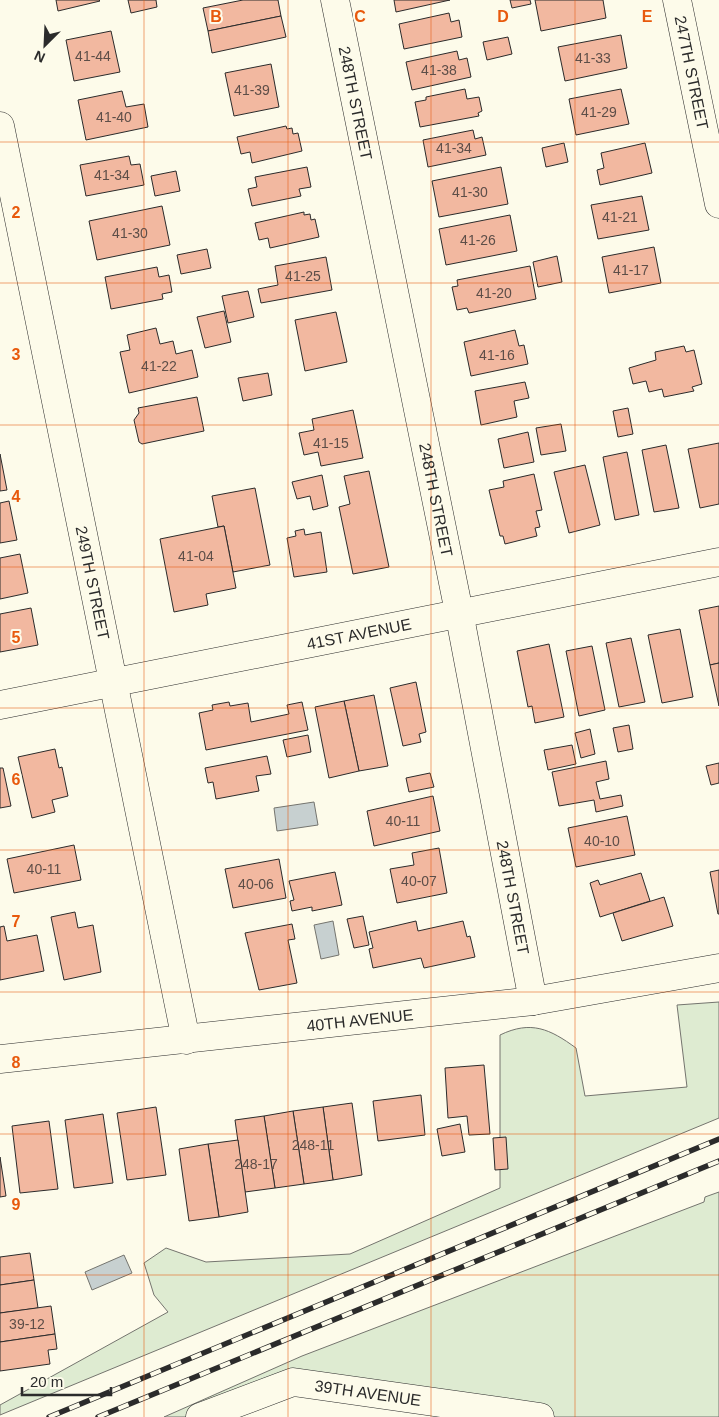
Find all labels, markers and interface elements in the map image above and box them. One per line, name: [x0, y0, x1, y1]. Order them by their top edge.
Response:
text: B: [210, 8, 222, 25]
text: C: [354, 8, 366, 25]
text: D: [497, 8, 509, 25]
text: E: [642, 8, 653, 25]
street label: 247TH STREET: [672, 14, 712, 131]
north arrow: [20, 20, 70, 70]
street label: 248TH STREET: [336, 45, 376, 161]
text: N: [32, 48, 48, 66]
house number: 41-44: [75, 48, 111, 64]
house number: 41-33: [575, 50, 611, 66]
house number: 41-38: [421, 62, 457, 78]
house number: 41-39: [234, 82, 270, 98]
house number: 41-29: [581, 104, 617, 120]
house number: 41-40: [96, 109, 132, 125]
house number: 41-34: [436, 140, 472, 156]
house number: 41-34: [94, 167, 130, 183]
house number: 41-30: [452, 184, 488, 200]
text: 2: [12, 204, 21, 221]
house number: 41-21: [602, 209, 638, 225]
house number: 41-30: [112, 225, 148, 241]
house number: 41-26: [460, 232, 496, 248]
house number: 41-17: [613, 262, 649, 278]
house number: 41-25: [285, 268, 321, 284]
house number: 41-20: [476, 285, 512, 301]
text: 3: [12, 346, 21, 363]
house number: 41-16: [479, 347, 515, 363]
house number: 41-22: [141, 358, 177, 374]
house number: 41-15: [313, 435, 349, 451]
street label: 248TH STREET: [416, 441, 456, 558]
text: 4: [12, 488, 21, 505]
street label: 249TH STREET: [73, 524, 113, 641]
house number: 41-04: [178, 548, 214, 564]
street label: 41ST AVENUE: [305, 615, 413, 652]
text: 5: [12, 629, 21, 646]
text: 6: [12, 771, 21, 788]
house number: 40-11: [386, 813, 421, 829]
house number: 40-10: [584, 833, 620, 849]
street label: 248TH STREET: [494, 839, 532, 956]
house number: 40-11: [27, 861, 62, 877]
house number: 40-07: [401, 873, 437, 889]
house number: 40-06: [238, 876, 274, 892]
text: 7: [12, 913, 21, 930]
street label: 40TH AVENUE: [306, 1006, 414, 1034]
text: 8: [12, 1054, 21, 1071]
house number: 248-11: [292, 1137, 334, 1153]
house number: 248-17: [234, 1156, 278, 1172]
text: 9: [12, 1196, 21, 1213]
house number: 39-12: [9, 1316, 45, 1332]
scale bar: [22, 1364, 111, 1396]
text: 20 m: [30, 1373, 63, 1390]
street label: 39TH AVENUE: [314, 1377, 422, 1409]

